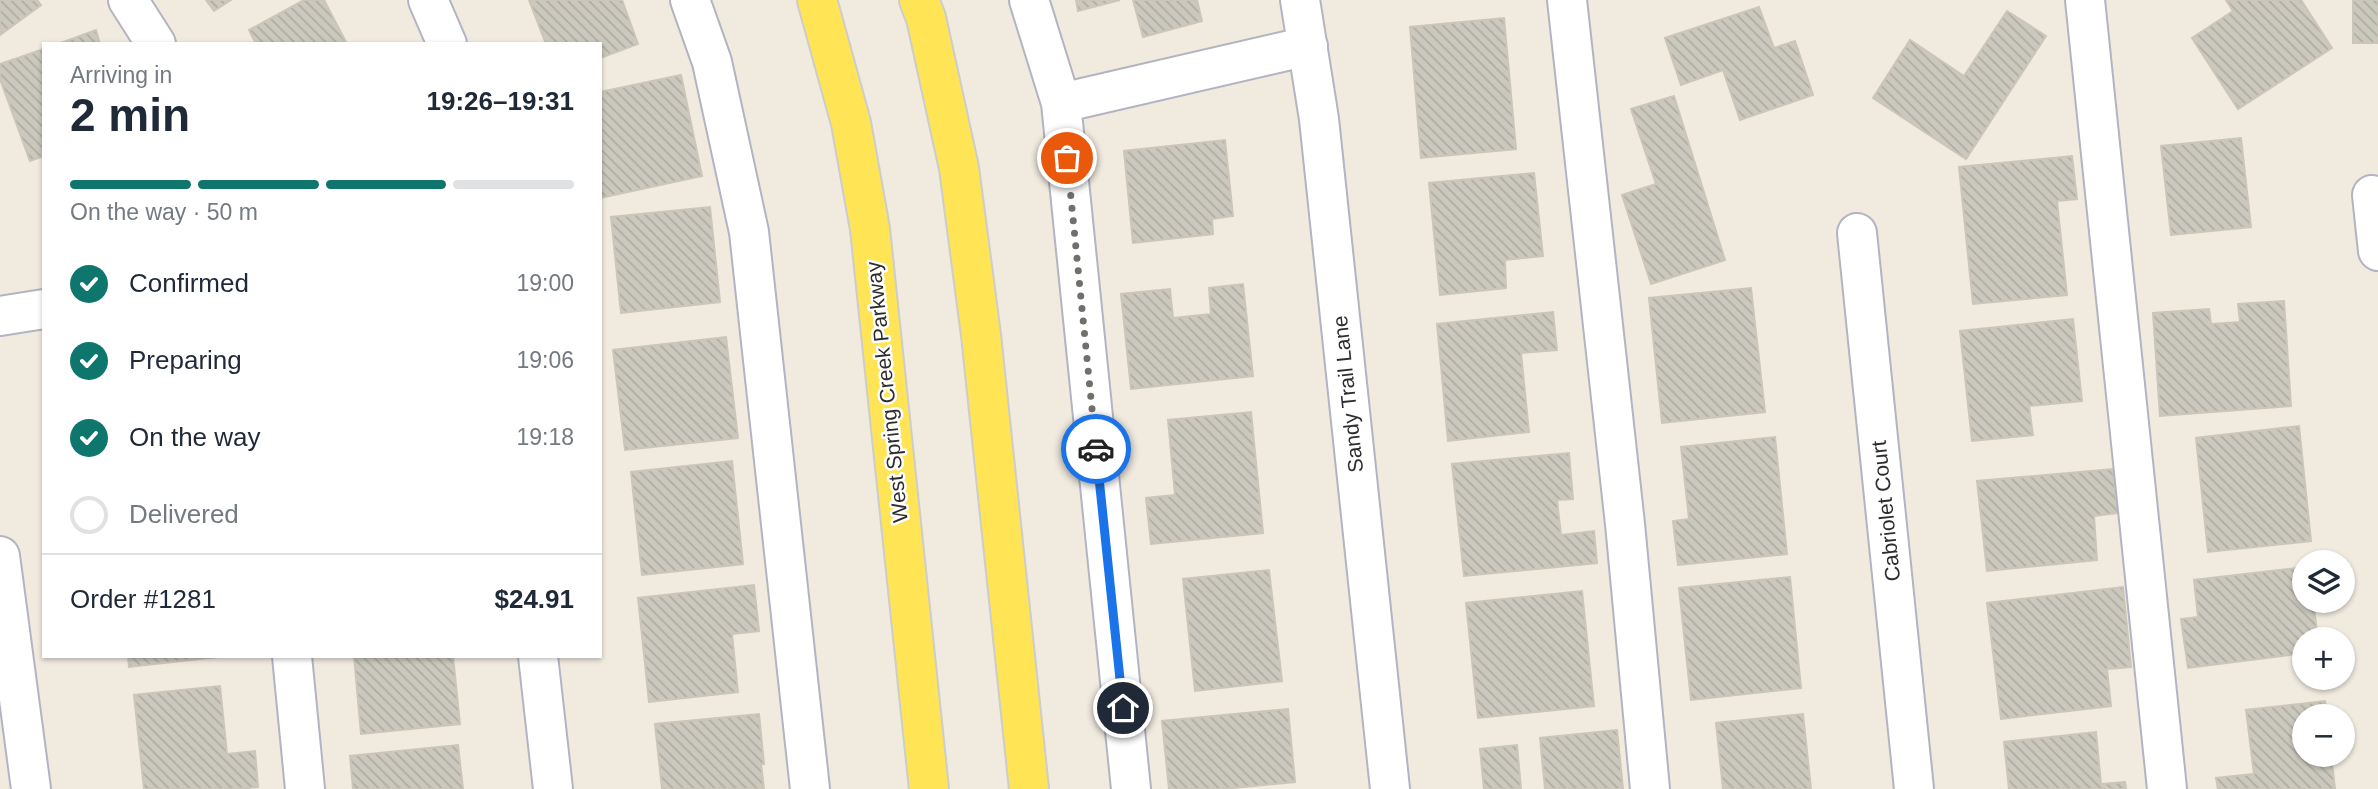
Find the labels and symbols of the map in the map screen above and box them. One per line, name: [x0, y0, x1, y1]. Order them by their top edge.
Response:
pin: [1037, 128, 1097, 188]
street label: West Spring Creek Parkway: [861, 260, 912, 524]
street label: Sandy Trail Lane: [1328, 314, 1367, 474]
courier: [1061, 414, 1131, 484]
street label: Cabriolet Court: [1867, 439, 1904, 582]
pin: [1093, 678, 1153, 738]

